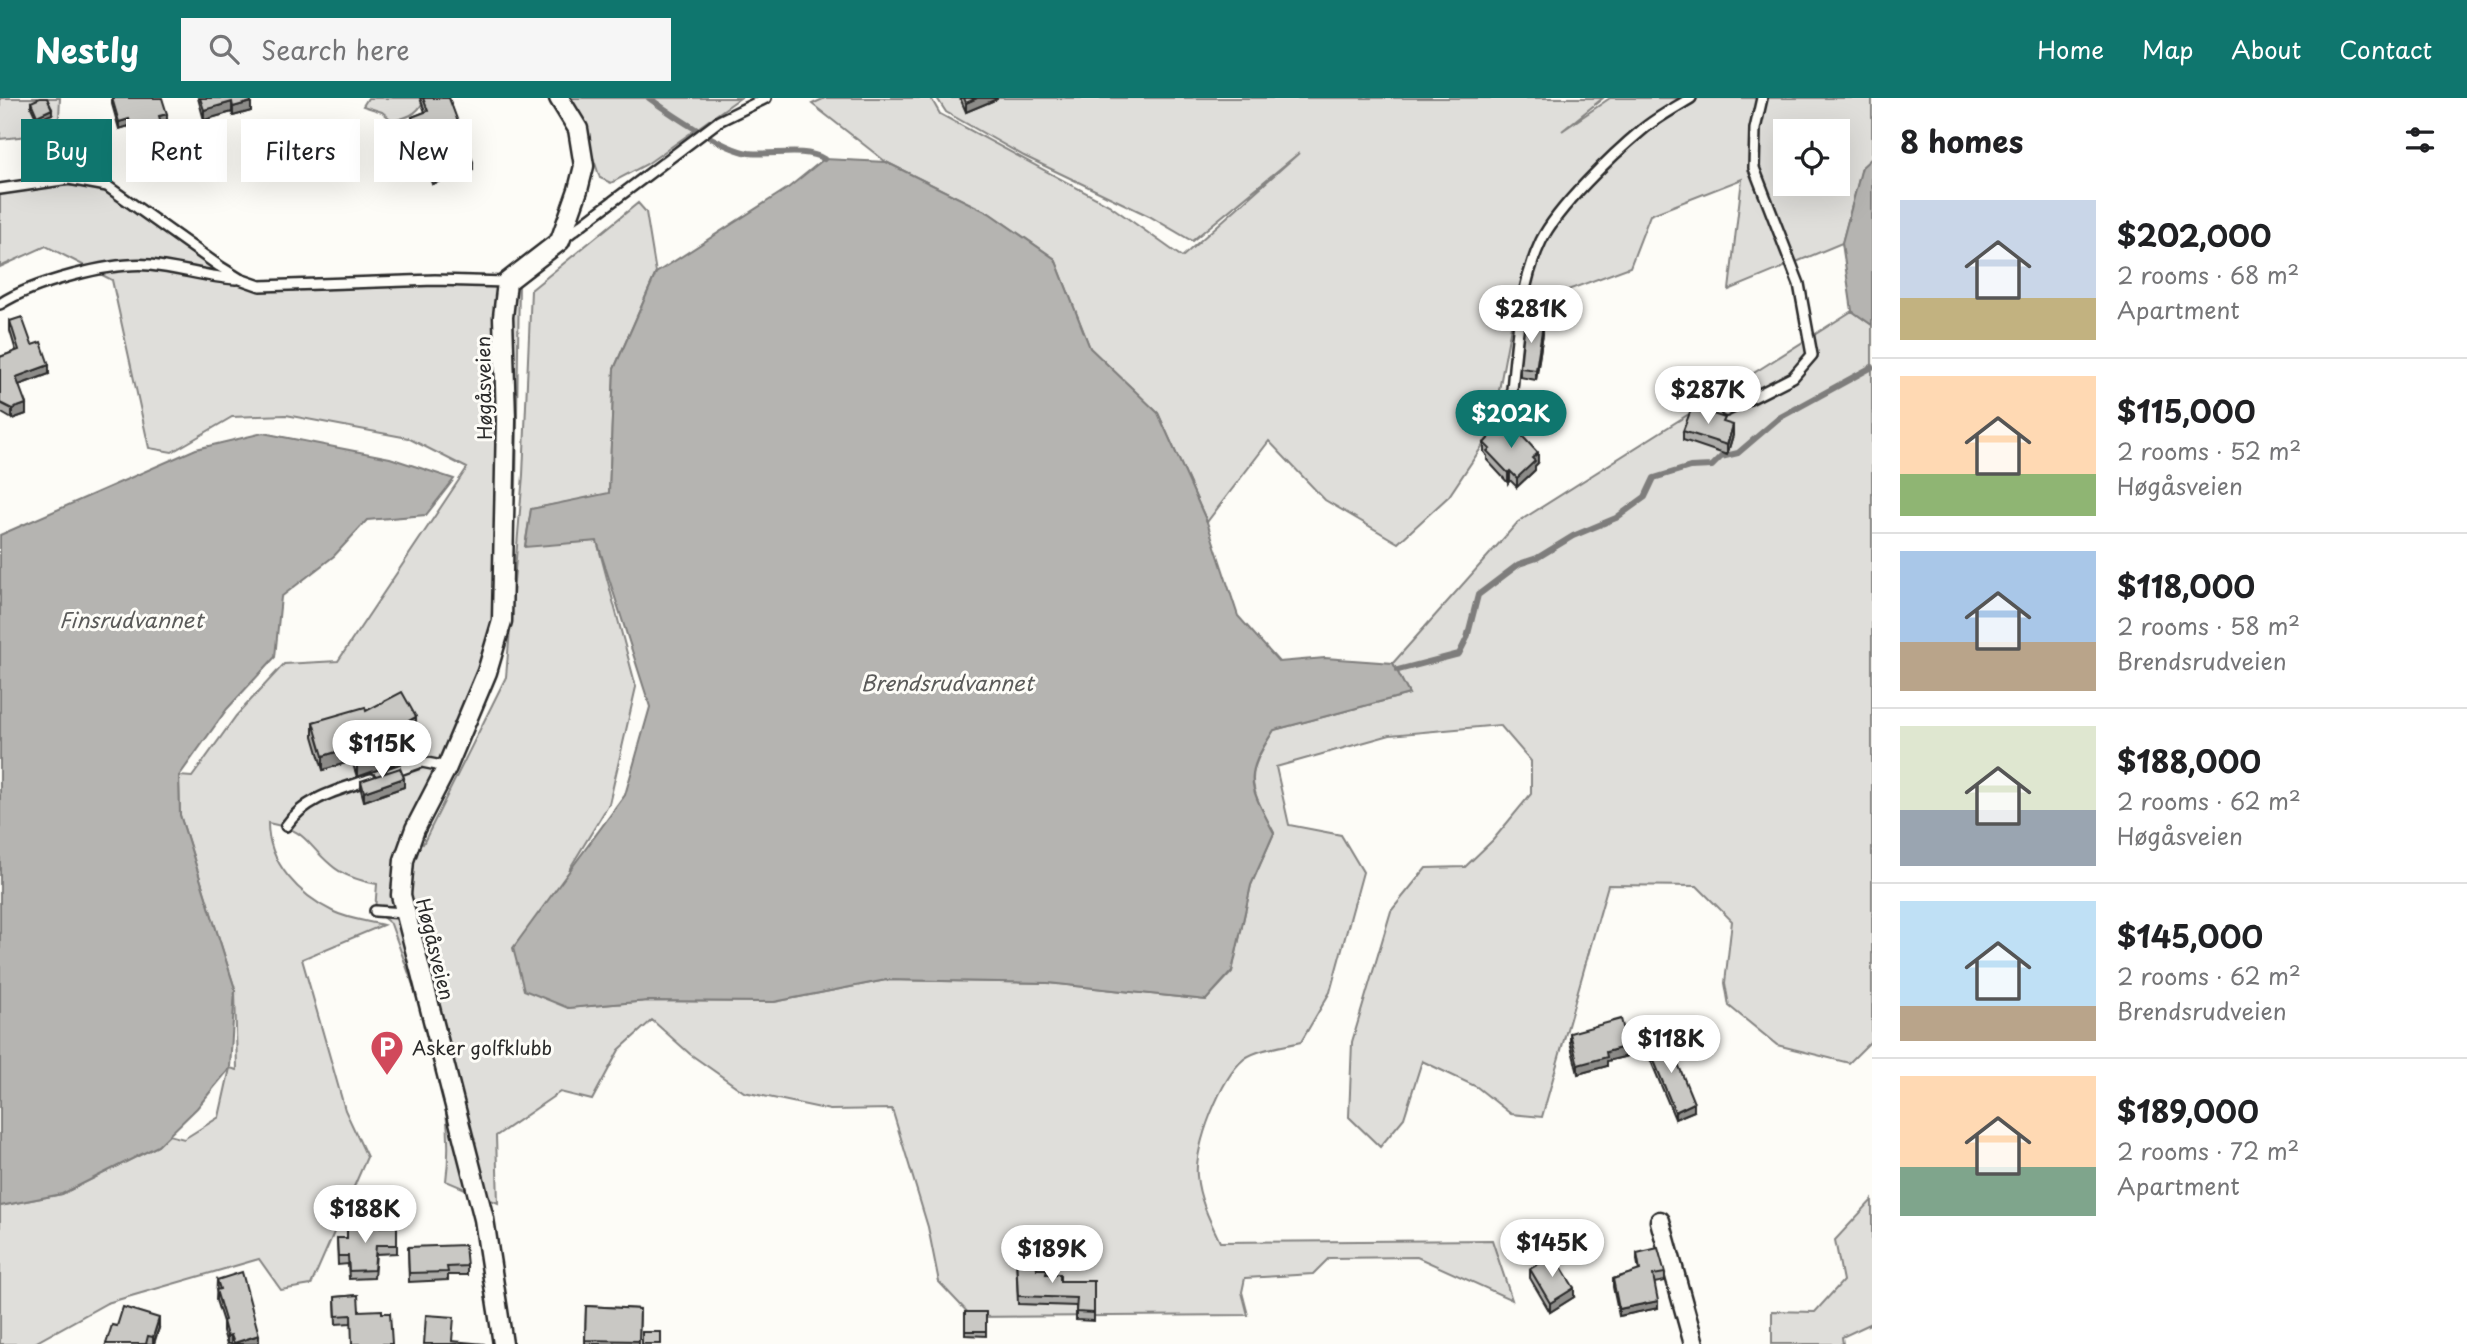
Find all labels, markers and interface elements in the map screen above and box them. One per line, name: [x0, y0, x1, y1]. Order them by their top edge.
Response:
search box: [181, 18, 671, 81]
text: Nestly: [35, 24, 139, 74]
icon: search: [205, 30, 243, 68]
text: Search here: [261, 30, 410, 69]
text: Home: [2037, 31, 2104, 67]
text: Map: [2142, 31, 2193, 67]
text: About: [2231, 31, 2301, 67]
text: Contact: [2339, 31, 2432, 67]
text: 8 homes: [1900, 118, 2023, 163]
chip: Buy: [21, 119, 112, 182]
chip: Rent: [126, 119, 227, 182]
chip: Filters: [241, 119, 360, 182]
chip: New: [374, 119, 472, 182]
map controls: [1773, 119, 1850, 196]
button: locate: [1773, 119, 1850, 196]
icon: filters: [2401, 121, 2439, 159]
text: $202,000: [2117, 212, 2272, 257]
icon: home: [1956, 228, 2040, 312]
text: 2 rooms · 68 m²: [2117, 257, 2299, 292]
pin: $281K: [1482, 286, 1580, 345]
text: $281K: [1495, 290, 1567, 325]
text: Apartment: [2117, 292, 2240, 327]
street label: Høgåsveien: [468, 336, 498, 440]
pin: $287K: [1659, 366, 1757, 426]
text: $287K: [1671, 371, 1745, 406]
text: $115,000: [2117, 388, 2256, 433]
pin: $202K: [1462, 390, 1560, 450]
text: $202K: [1472, 395, 1550, 430]
icon: home: [1956, 404, 2040, 488]
text: 2 rooms · 52 m²: [2117, 433, 2301, 468]
text: Høgåsveien: [2117, 468, 2243, 503]
text: $118,000: [2117, 563, 2255, 608]
icon: home: [1956, 579, 2040, 663]
water label: Finsrudvannet: [59, 603, 205, 635]
text: 2 rooms · 58 m²: [2117, 608, 2300, 643]
text: Brendsrudveien: [2117, 643, 2287, 678]
water label: Brendsrudvannet: [861, 666, 1036, 698]
pin: $115K: [333, 720, 431, 780]
text: $115K: [348, 725, 416, 760]
text: $188,000: [2117, 738, 2261, 783]
icon: home: [1956, 754, 2040, 838]
text: 2 rooms · 62 m²: [2117, 783, 2301, 818]
text: Høgåsveien: [2117, 818, 2243, 853]
street label: Høgåsveien: [410, 895, 462, 1003]
text: $145,000: [2117, 913, 2263, 958]
icon: home: [1956, 929, 2040, 1013]
text: 2 rooms · 62 m²: [2117, 958, 2301, 993]
text: Brendsrudveien: [2117, 993, 2287, 1028]
pin: $118K: [1622, 1016, 1720, 1075]
text: $118K: [1637, 1020, 1705, 1055]
parking icon: Asker golfklubb: [368, 1028, 406, 1077]
place label: Asker golfklubb: [412, 1033, 552, 1061]
text: $189,000: [2117, 1088, 2259, 1133]
icon: home: [1956, 1104, 2040, 1188]
text: 2 rooms · 72 m²: [2117, 1133, 2299, 1168]
text: Apartment: [2117, 1168, 2240, 1203]
pin: $188K: [316, 1186, 414, 1245]
text: $188K: [330, 1190, 400, 1225]
pin: $145K: [1503, 1220, 1601, 1279]
text: $145K: [1516, 1224, 1588, 1259]
pin: $189K: [1003, 1226, 1101, 1285]
text: $189K: [1017, 1230, 1087, 1265]

